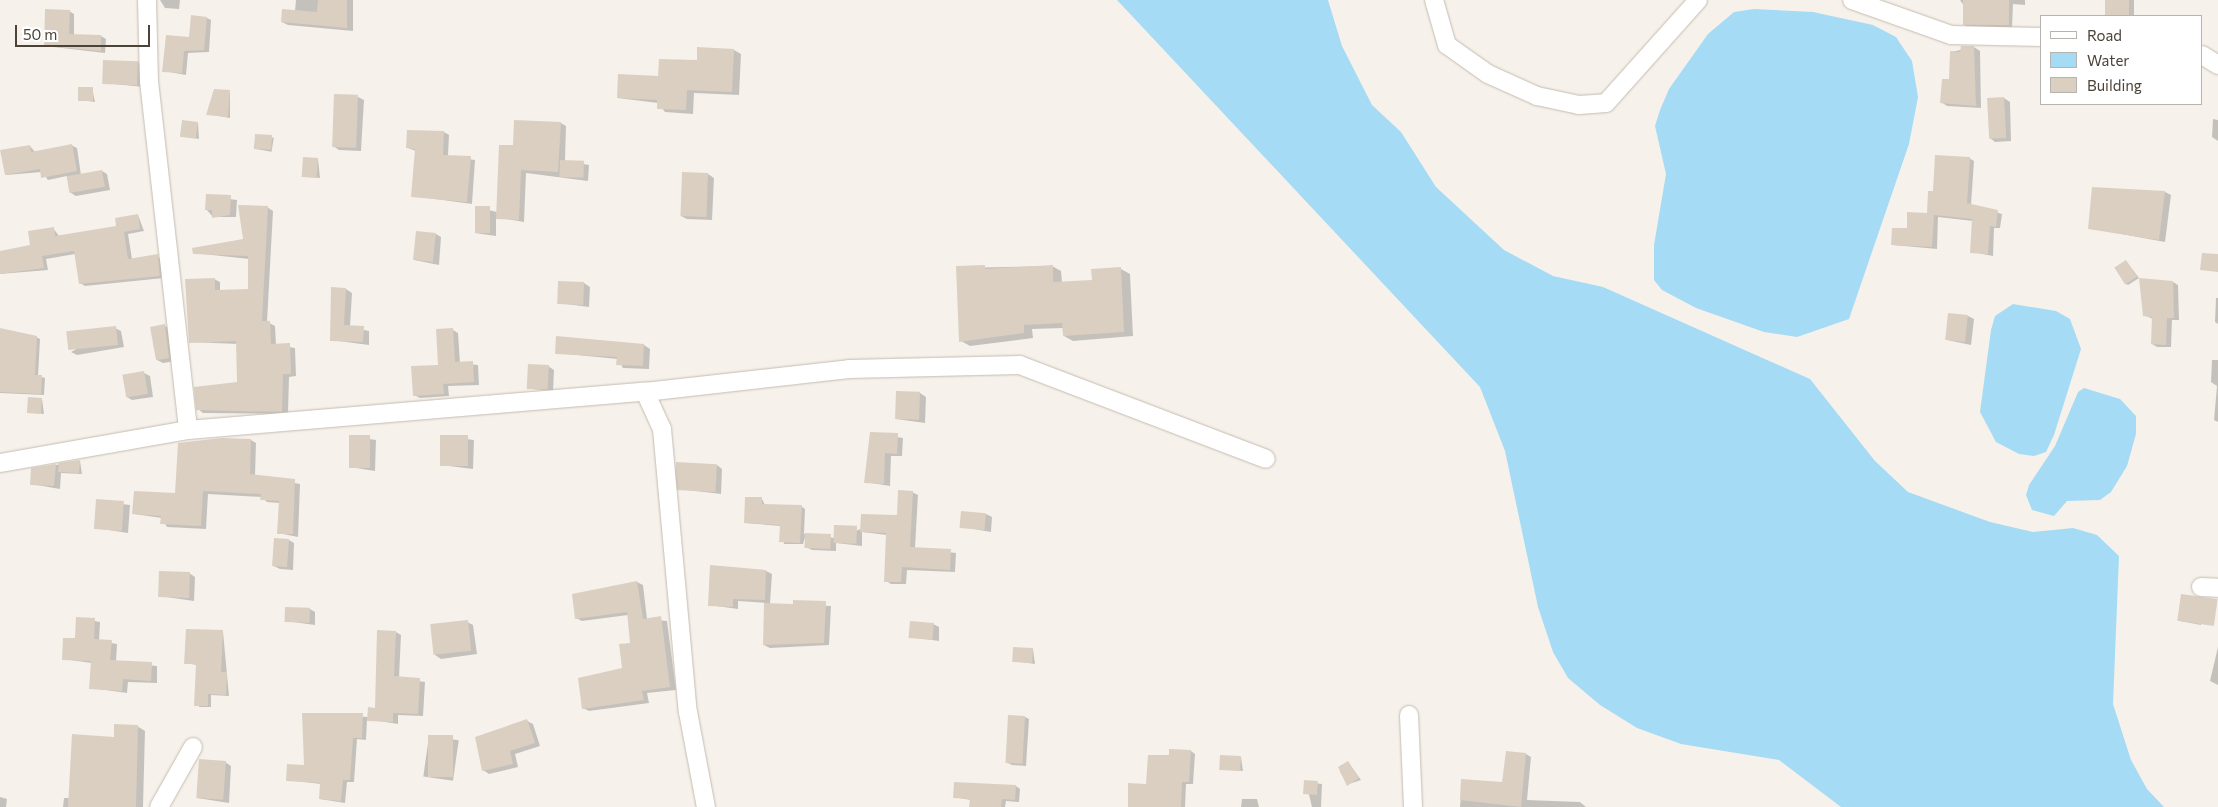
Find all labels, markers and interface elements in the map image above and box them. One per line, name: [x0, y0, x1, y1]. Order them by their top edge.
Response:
scale bar: [18, 15, 152, 47]
legend: [2040, 15, 2203, 105]
text: 50 m: [23, 25, 57, 43]
text: Road: [2087, 26, 2122, 44]
text: Water: [2087, 51, 2129, 69]
text: Building: [2087, 76, 2142, 94]

